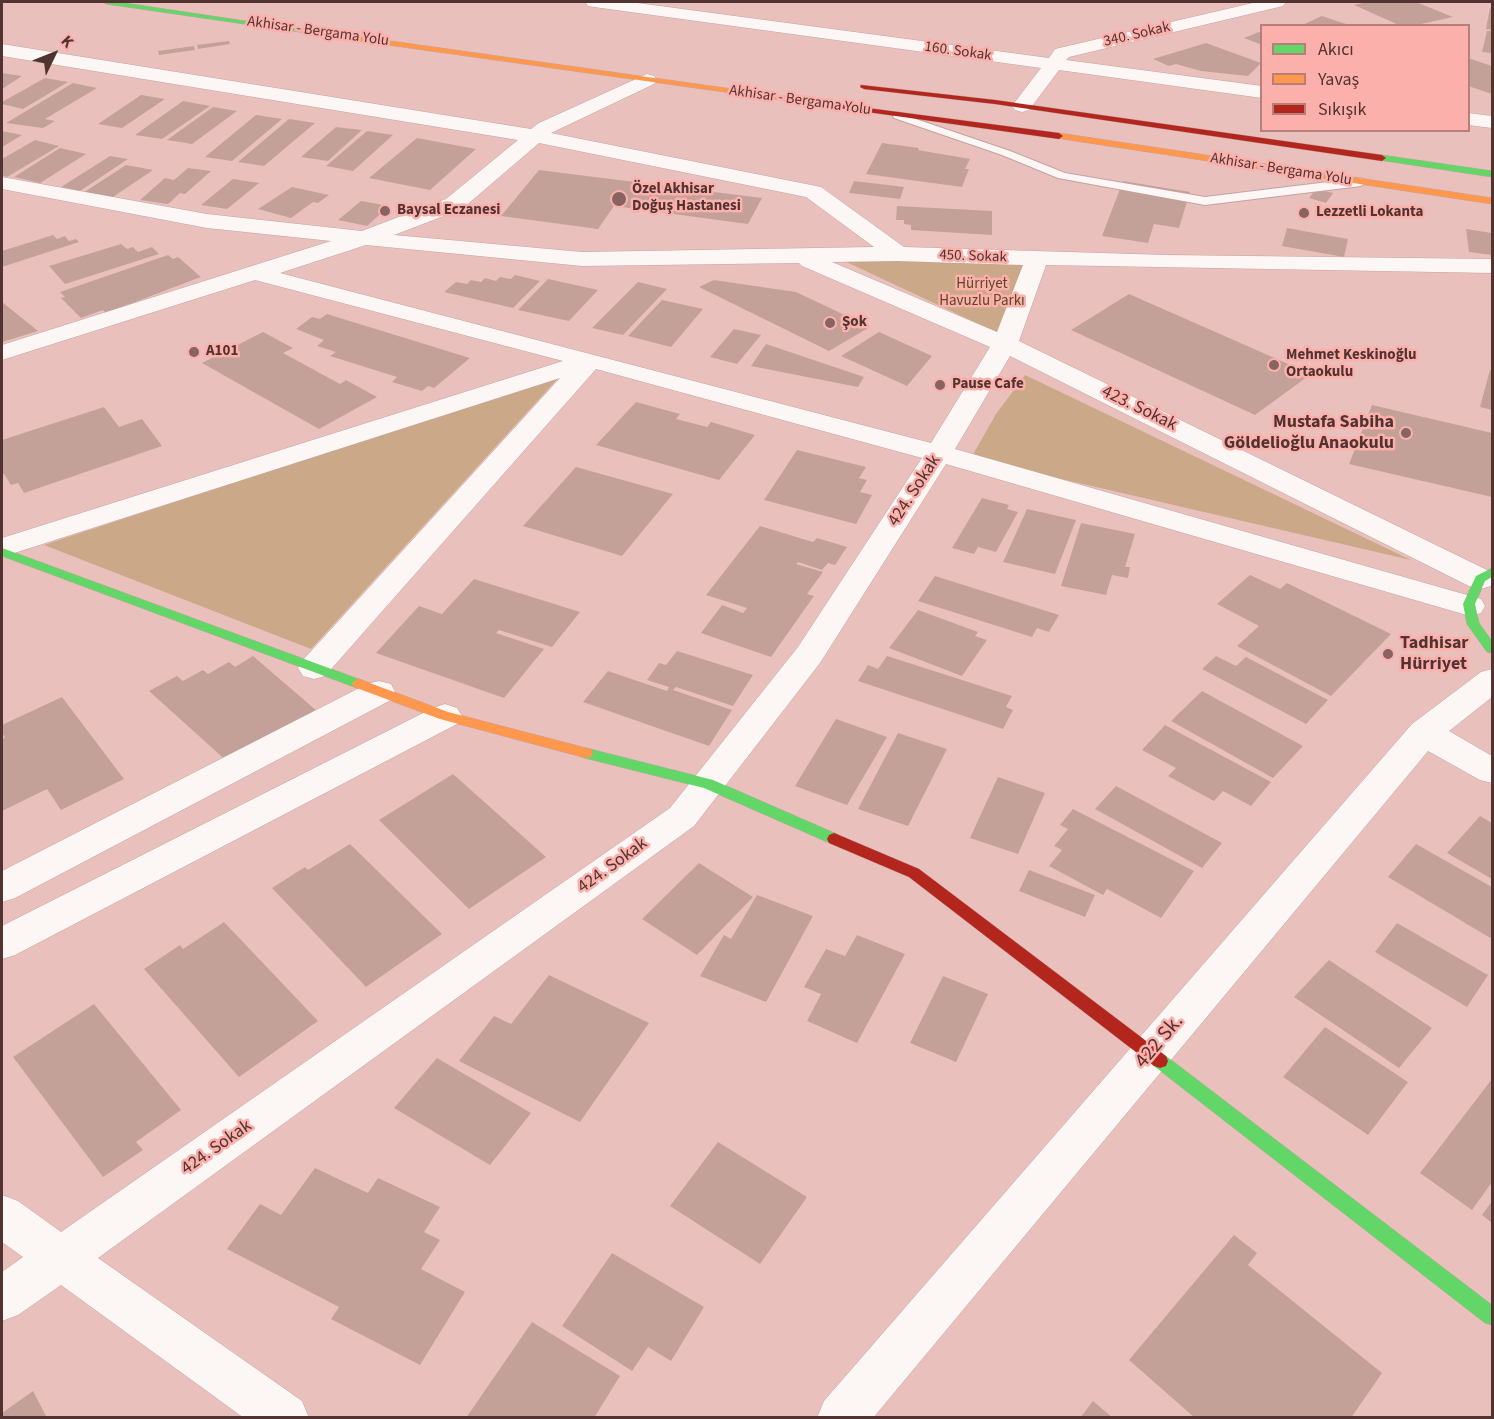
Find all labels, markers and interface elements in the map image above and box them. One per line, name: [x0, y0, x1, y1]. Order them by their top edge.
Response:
street label: Akhisar - Bergama Yolu: [246, 13, 390, 51]
street label: 340. Sokak: [1102, 19, 1172, 51]
north arrow: [24, 24, 84, 84]
legend: [1260, 24, 1470, 132]
text: K: [56, 31, 79, 53]
text: Akıcı: [1318, 37, 1354, 62]
street label: 160. Sokak: [923, 38, 993, 66]
text: Yavaş: [1318, 67, 1359, 92]
street label: Akhisar - Bergama Yolu: [728, 82, 872, 120]
text: Sıkışık: [1318, 97, 1366, 122]
street label: Akhisar - Bergama Yolu: [1209, 150, 1353, 190]
place label: Özel Akhisar Doğuş Hastanesi: [632, 181, 741, 216]
marker: Özel Akhisar Doğuş Hastanesi: [610, 190, 628, 208]
place label: Baysal Eczanesi: [397, 202, 500, 220]
marker: Baysal Eczanesi: [378, 204, 392, 218]
place label: Lezzetli Lokanta: [1316, 204, 1423, 222]
marker: Lezzetli Lokanta: [1297, 206, 1311, 220]
street label: 450. Sokak: [939, 247, 1007, 267]
park label: Hürriyet Havuzlu Parkı: [939, 276, 1025, 311]
place label: Şok: [842, 314, 867, 332]
marker: Şok: [823, 316, 837, 330]
place label: A101: [206, 343, 238, 361]
marker: A101: [187, 345, 201, 359]
place label: Mehmet Keskinoğlu Ortaokulu: [1286, 347, 1416, 382]
marker: Mehmet Keskinoğlu Ortaokulu: [1267, 358, 1281, 372]
place label: Pause Cafe: [952, 376, 1024, 394]
marker: Pause Cafe: [933, 378, 947, 392]
street label: 423. Sokak: [1098, 382, 1180, 436]
place label: Mustafa Sabiha Göldelioğlu Anaokulu: [1224, 412, 1394, 454]
marker: Mustafa Sabiha Göldelioğlu Anaokulu: [1399, 426, 1413, 440]
street label: 424. Sokak: [884, 451, 946, 531]
place label: Tadhisar Hürriyet: [1400, 633, 1469, 676]
marker: Tadhisar Hürriyet: [1381, 647, 1395, 661]
street label: 424. Sokak: [574, 833, 652, 899]
street label: 422 Sk.: [1130, 1010, 1190, 1074]
street label: 424. Sokak: [178, 1116, 256, 1180]

